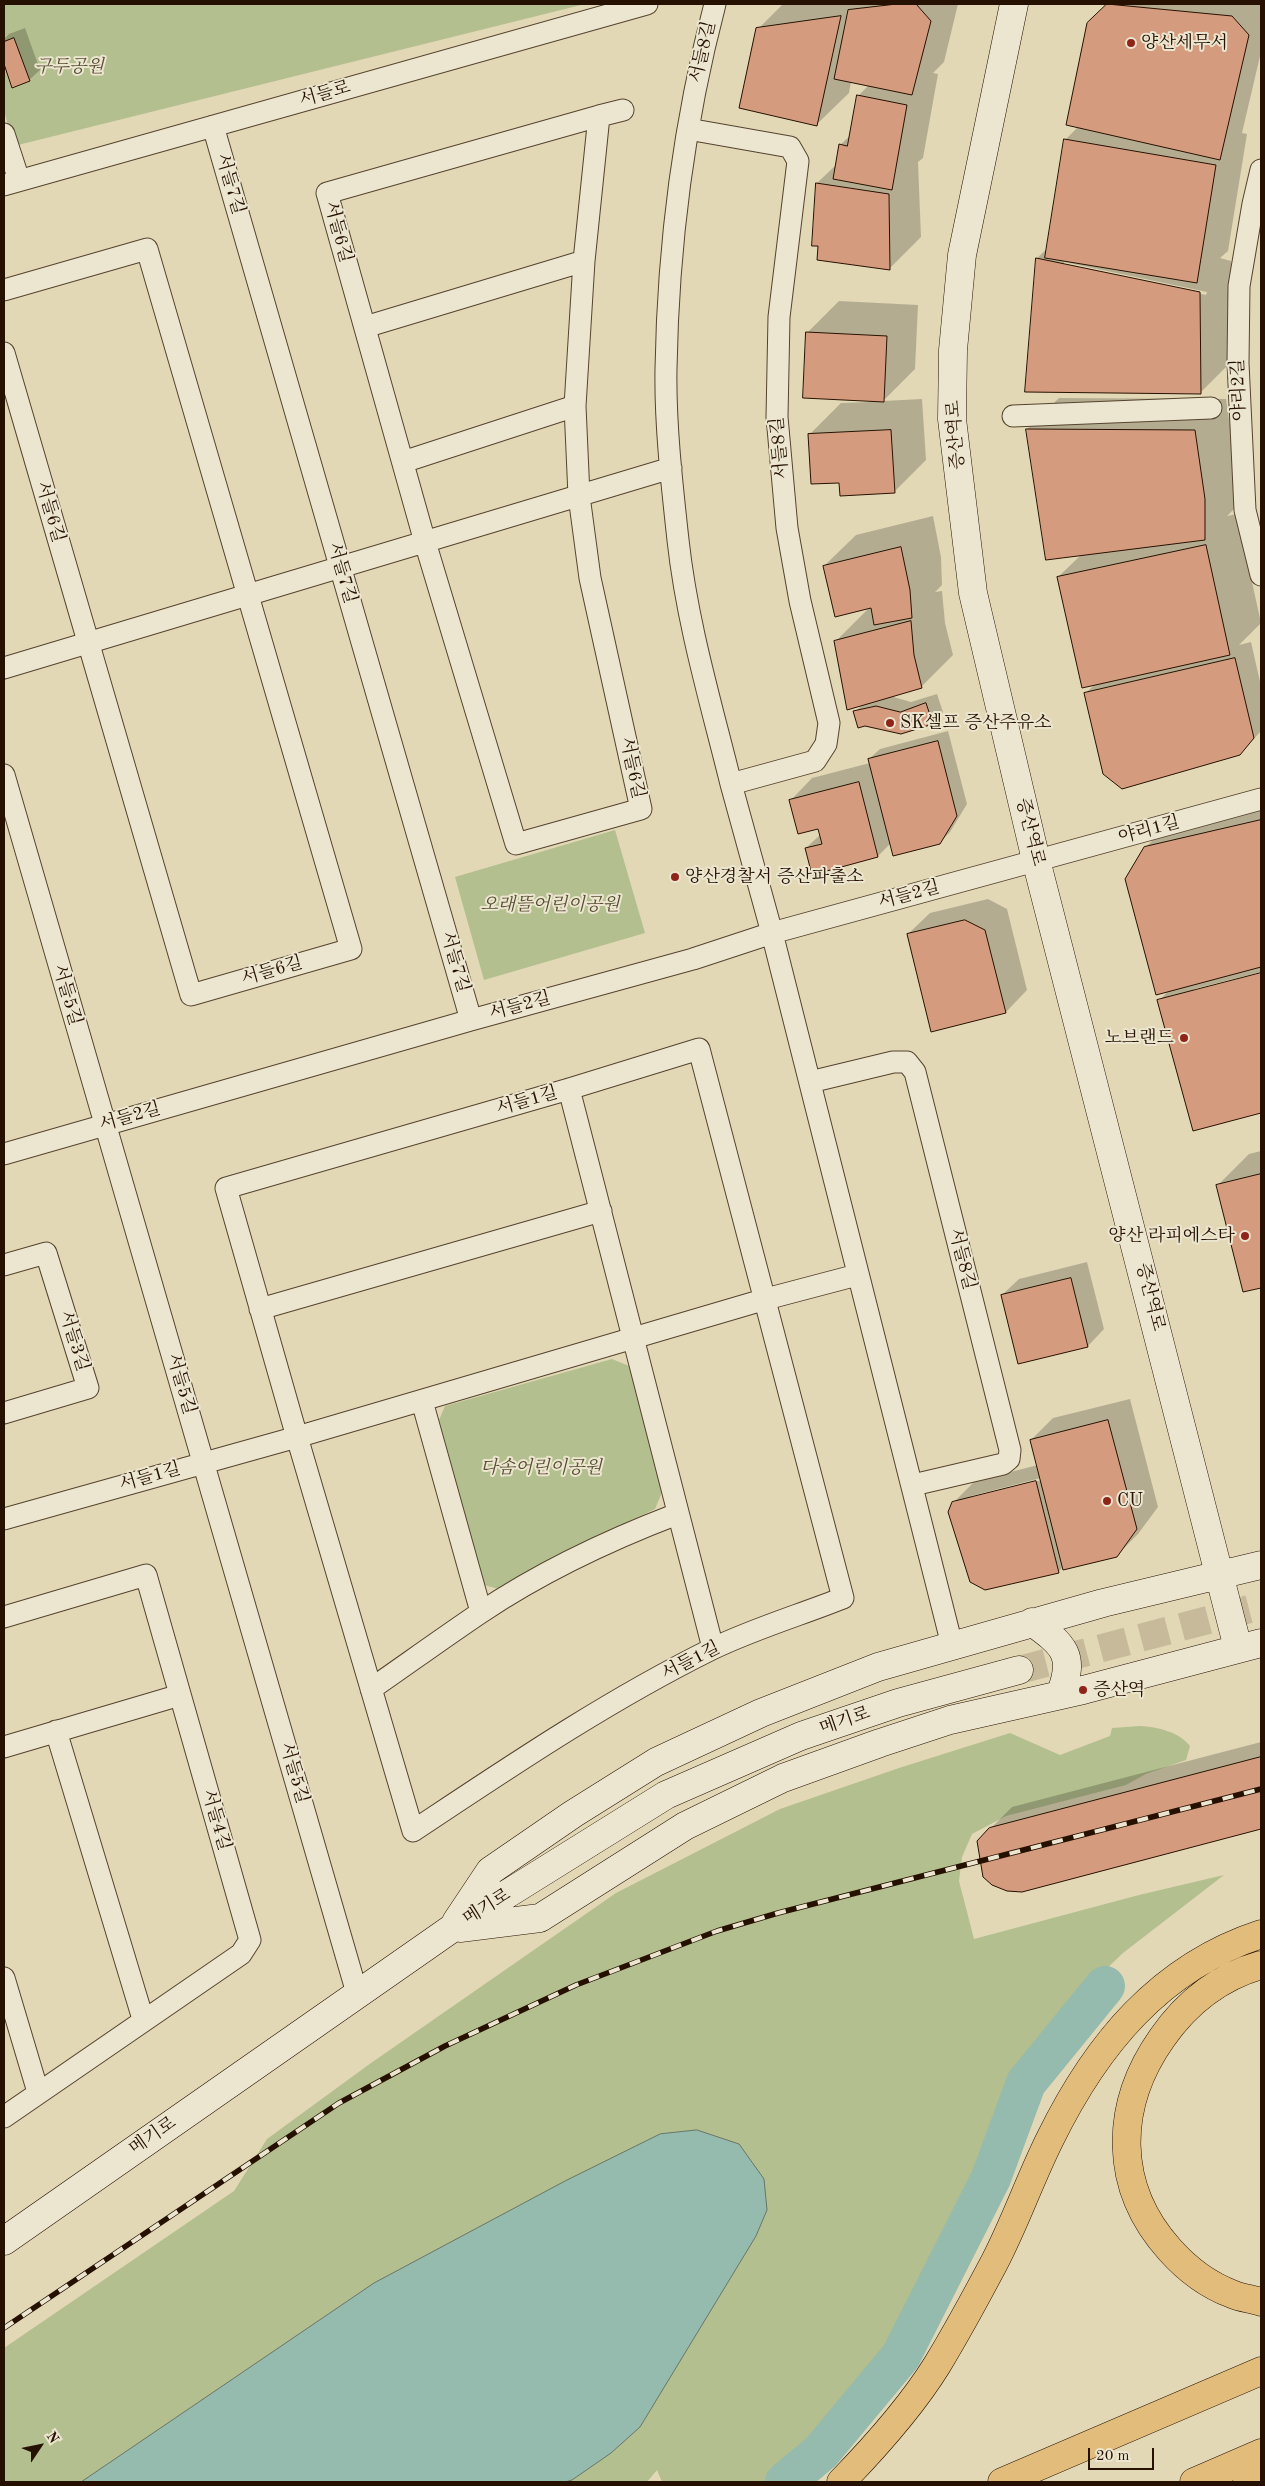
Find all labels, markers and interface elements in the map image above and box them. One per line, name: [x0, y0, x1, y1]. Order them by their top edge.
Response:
street label: 서들8길: [685, 19, 721, 85]
place label: 양산세무서: [1141, 32, 1228, 54]
marker: 양산세무서: [1125, 37, 1137, 49]
park label: 구두공원: [34, 56, 104, 78]
street label: 서들로: [297, 76, 353, 112]
street label: 서들7길: [211, 151, 249, 217]
street label: 서들6길: [319, 199, 357, 265]
street label: 야리2길: [1227, 358, 1251, 422]
street label: 증산역로: [943, 400, 969, 470]
street label: 서들8길: [767, 416, 793, 480]
street label: 서들6길: [31, 479, 69, 545]
street label: 서들7길: [323, 540, 361, 606]
place label: SK셀프 증산주유소: [900, 712, 1052, 734]
marker: SK셀프 증산주유소: [884, 717, 896, 729]
street label: 서들6길: [615, 735, 649, 801]
street label: 증산역로: [1011, 796, 1049, 868]
street label: 야리1길: [1116, 811, 1182, 849]
place label: 양산경찰서 증산파출소: [685, 866, 864, 888]
marker: 양산경찰서 증산파출소: [669, 871, 681, 883]
street label: 서들2길: [876, 876, 942, 914]
park label: 오래뜰어린이공원: [480, 894, 620, 916]
street label: 서들7길: [436, 929, 474, 995]
street label: 서들6길: [239, 952, 305, 990]
street label: 서들5길: [48, 962, 86, 1028]
street label: 서들2길: [487, 987, 553, 1025]
place label: 노브랜드: [1104, 1027, 1174, 1049]
marker: 노브랜드: [1178, 1032, 1190, 1044]
street label: 서들1길: [494, 1082, 560, 1120]
street label: 서들2길: [97, 1098, 163, 1136]
place label: 양산 라피에스타: [1108, 1225, 1235, 1247]
street label: 서들8길: [944, 1226, 980, 1292]
marker: 양산 라피에스타: [1239, 1230, 1251, 1242]
street label: 증산역로: [1131, 1261, 1169, 1333]
street label: 서들3길: [55, 1308, 93, 1374]
street label: 서들5길: [162, 1351, 200, 1417]
park label: 다솜어린이공원: [480, 1457, 602, 1479]
street label: 서들1길: [117, 1458, 183, 1496]
place label: CU: [1117, 1490, 1143, 1512]
marker: CU: [1101, 1495, 1113, 1507]
street label: 서들1길: [658, 1637, 724, 1685]
place label: 증산역: [1093, 1679, 1145, 1701]
marker: 증산역: [1077, 1684, 1089, 1696]
street label: 메기로: [817, 1702, 873, 1740]
street label: 서들5길: [275, 1740, 313, 1806]
street label: 서들4길: [197, 1787, 235, 1853]
street label: 메기로: [459, 1884, 515, 1930]
street label: 메기로: [125, 2112, 181, 2160]
north arrow: [15, 2421, 65, 2471]
text: N: [44, 2429, 61, 2446]
scale bar: [1090, 2438, 1156, 2470]
text: 20 m: [1096, 2449, 1130, 2464]

